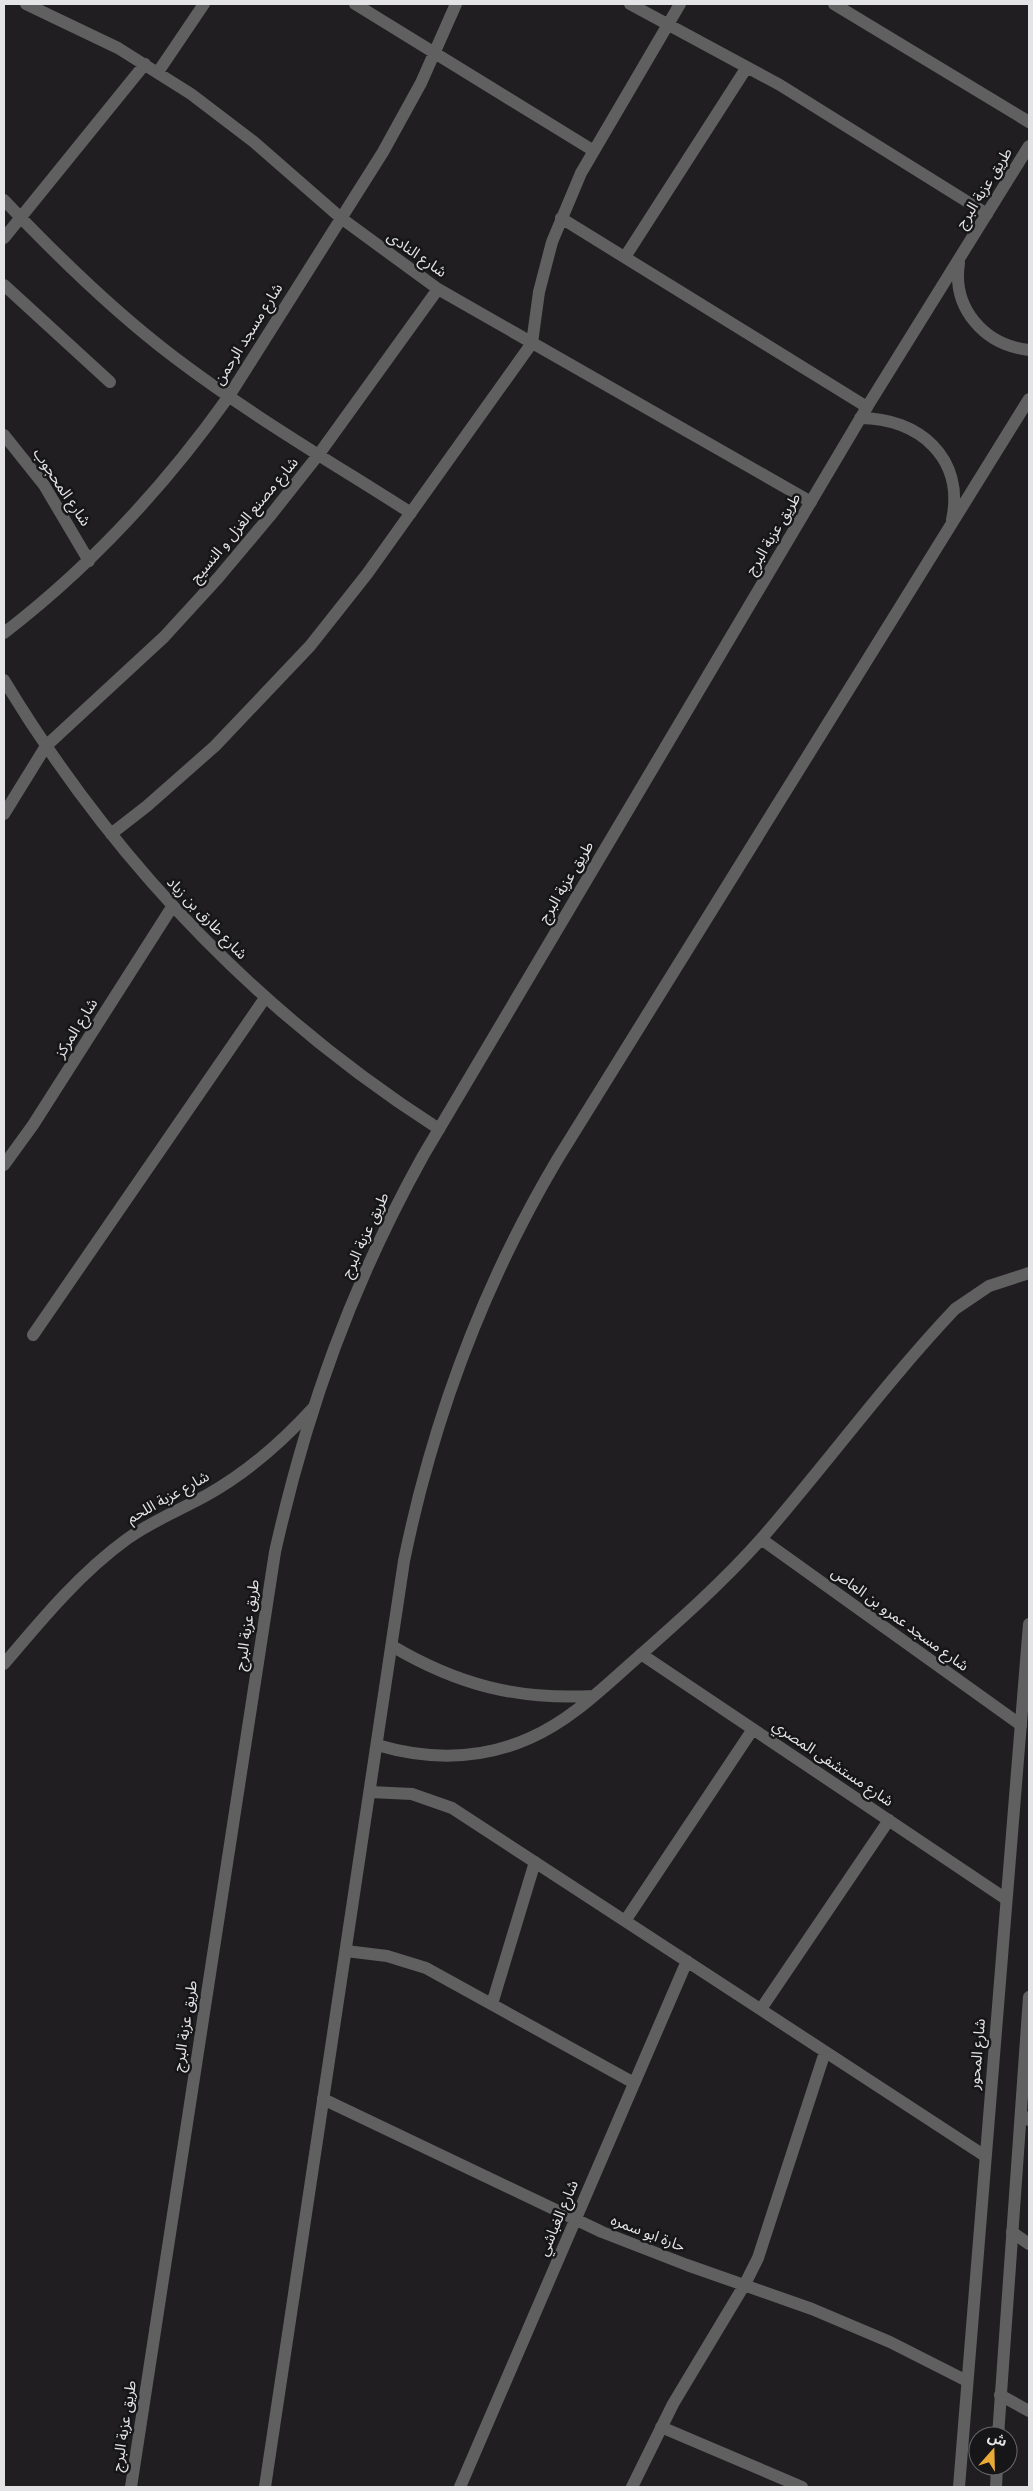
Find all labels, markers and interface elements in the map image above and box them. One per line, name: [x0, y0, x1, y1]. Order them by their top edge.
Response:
street label: طريق عزبة البرج: [953, 145, 1019, 233]
street label: شارع النادى: [382, 228, 450, 284]
street label: شارع مسجد الرحمن: [210, 280, 289, 390]
street label: شارع المحجوب: [27, 445, 94, 531]
street label: شارع مصنع الغزل و النسيج: [187, 454, 304, 588]
street label: طريق عزبة البرج: [742, 490, 807, 580]
street label: طريق عزبة البرج: [535, 838, 600, 928]
street label: شارع طارق بن زياد: [161, 874, 250, 965]
street label: شارع المركز: [51, 995, 104, 1063]
street label: طريق عزبة البرج: [338, 1190, 395, 1282]
street label: شارع عزبة اللحم: [124, 1468, 214, 1530]
street label: شارع مسجد عمرو بن العاص: [826, 1564, 972, 1677]
street label: طريق عزبة البرج: [232, 1578, 266, 1672]
street label: شارع مستشفى المصري: [767, 1717, 896, 1813]
street label: طريق عزبة البرج: [170, 1979, 204, 2073]
street label: شارع المحور: [966, 2018, 992, 2092]
street label: شارع الغباشي: [535, 2178, 585, 2260]
street label: حارة ابو سمره: [608, 2212, 688, 2255]
street label: طريق عزبة البرج: [109, 2379, 143, 2473]
north arrow: [968, 2426, 1018, 2476]
text: ش: [986, 2429, 1009, 2450]

